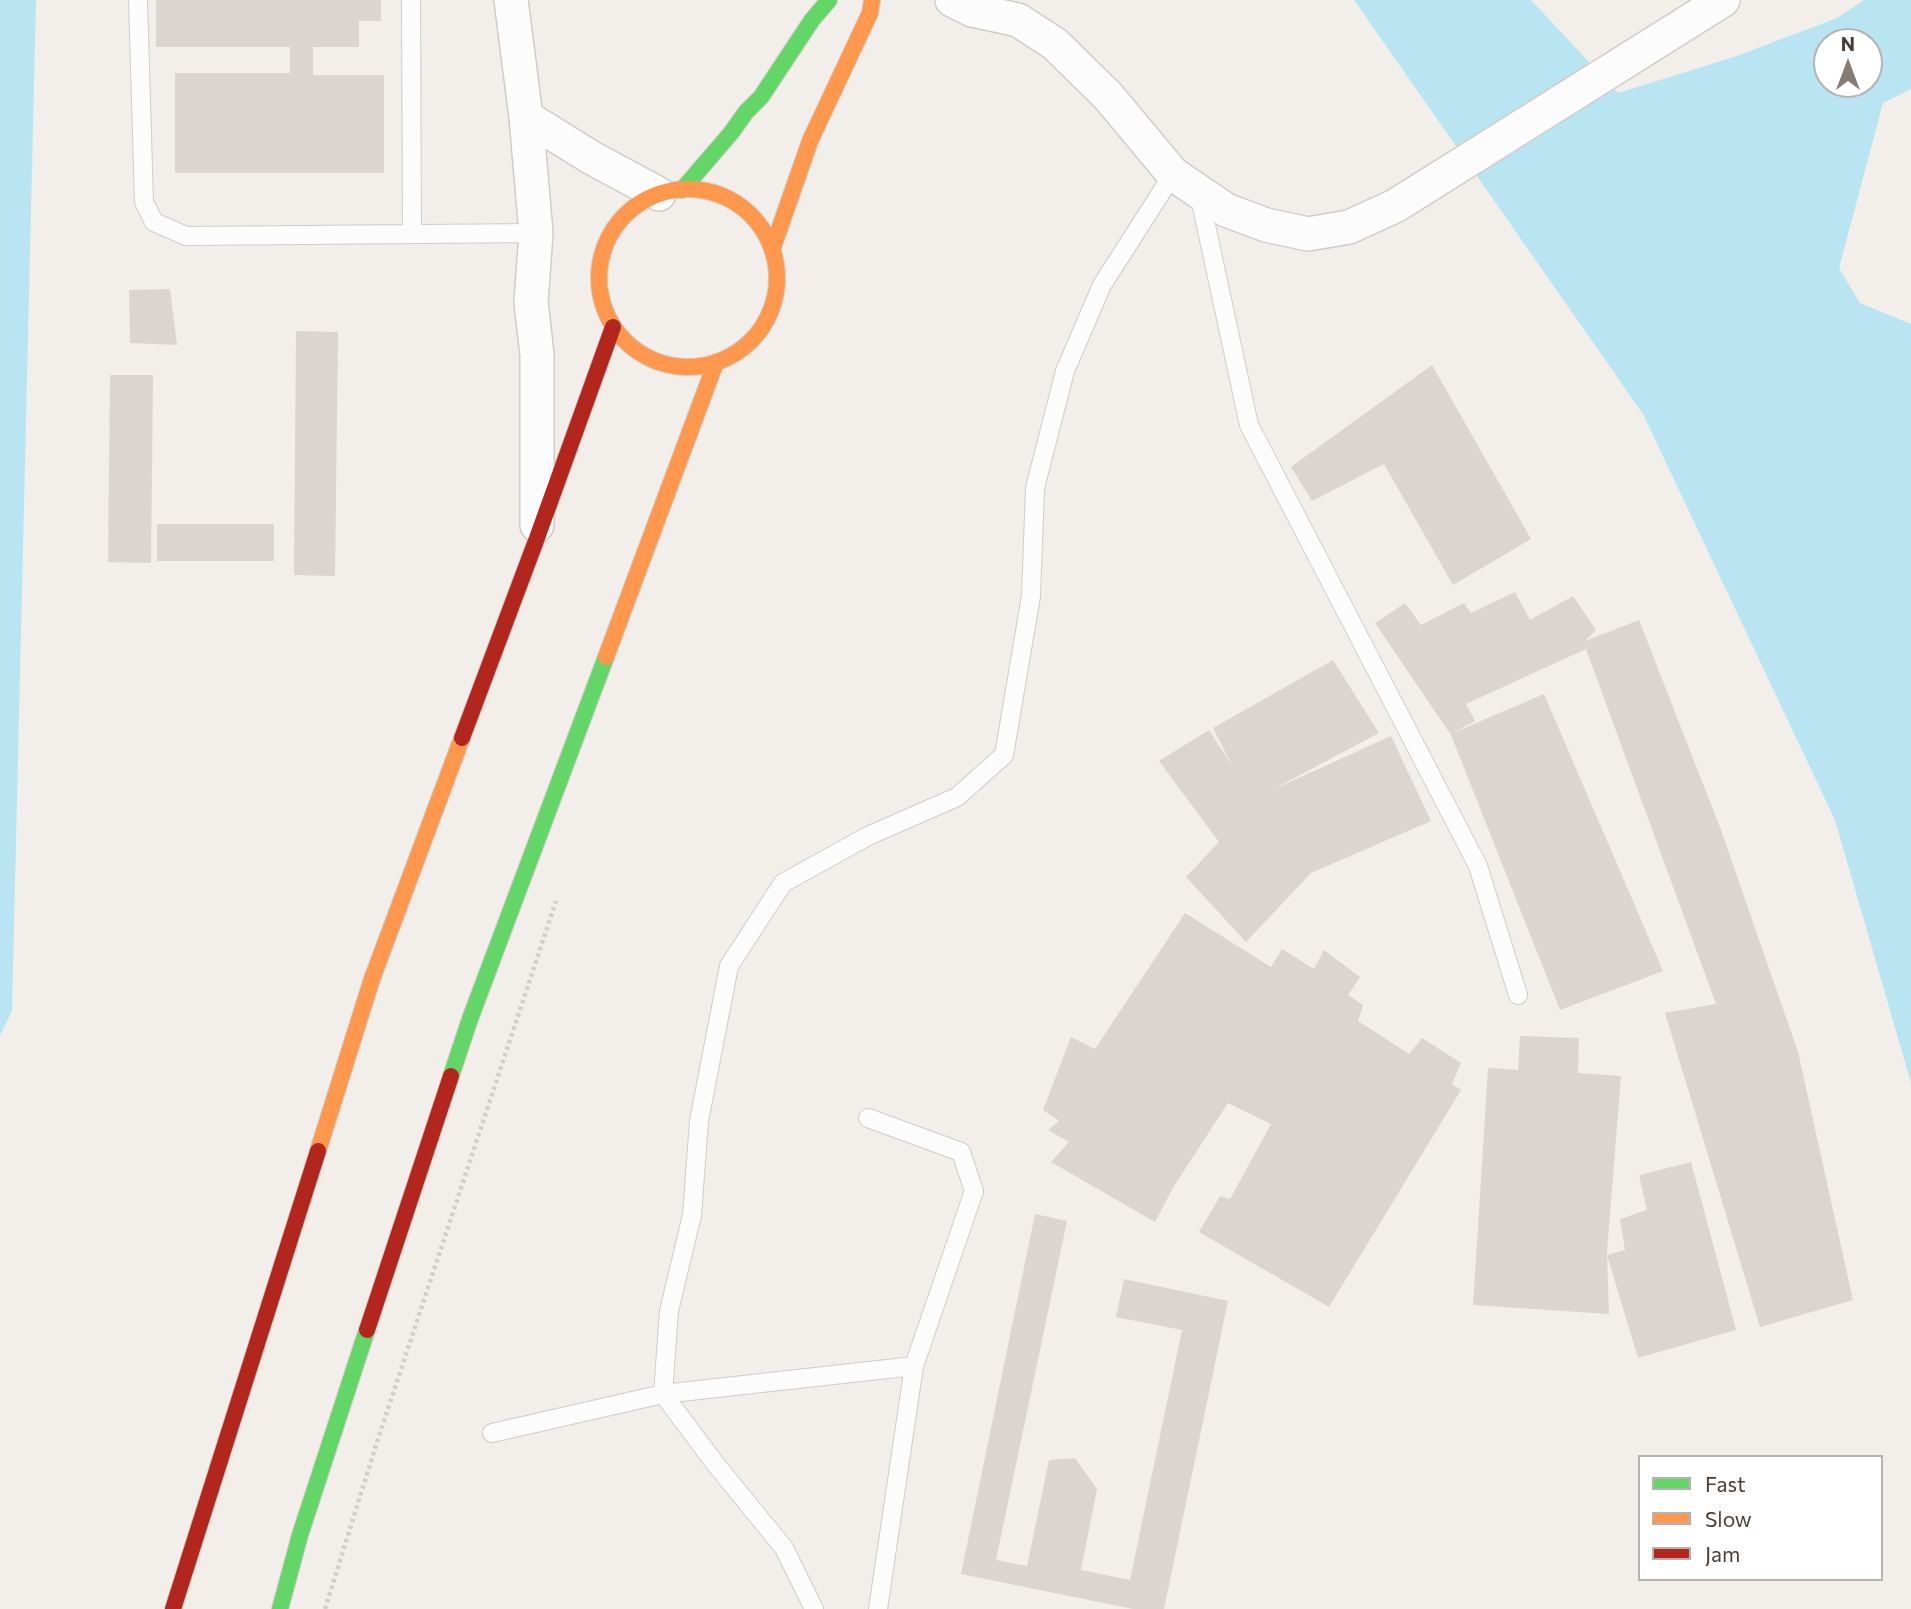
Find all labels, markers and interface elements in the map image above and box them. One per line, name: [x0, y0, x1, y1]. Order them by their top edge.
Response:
north arrow: [1813, 28, 1883, 98]
text: N: [1841, 32, 1855, 55]
legend: [1638, 1455, 1883, 1581]
text: Fast: [1705, 1471, 1746, 1496]
text: Slow: [1705, 1506, 1752, 1531]
text: Jam: [1705, 1541, 1740, 1566]

